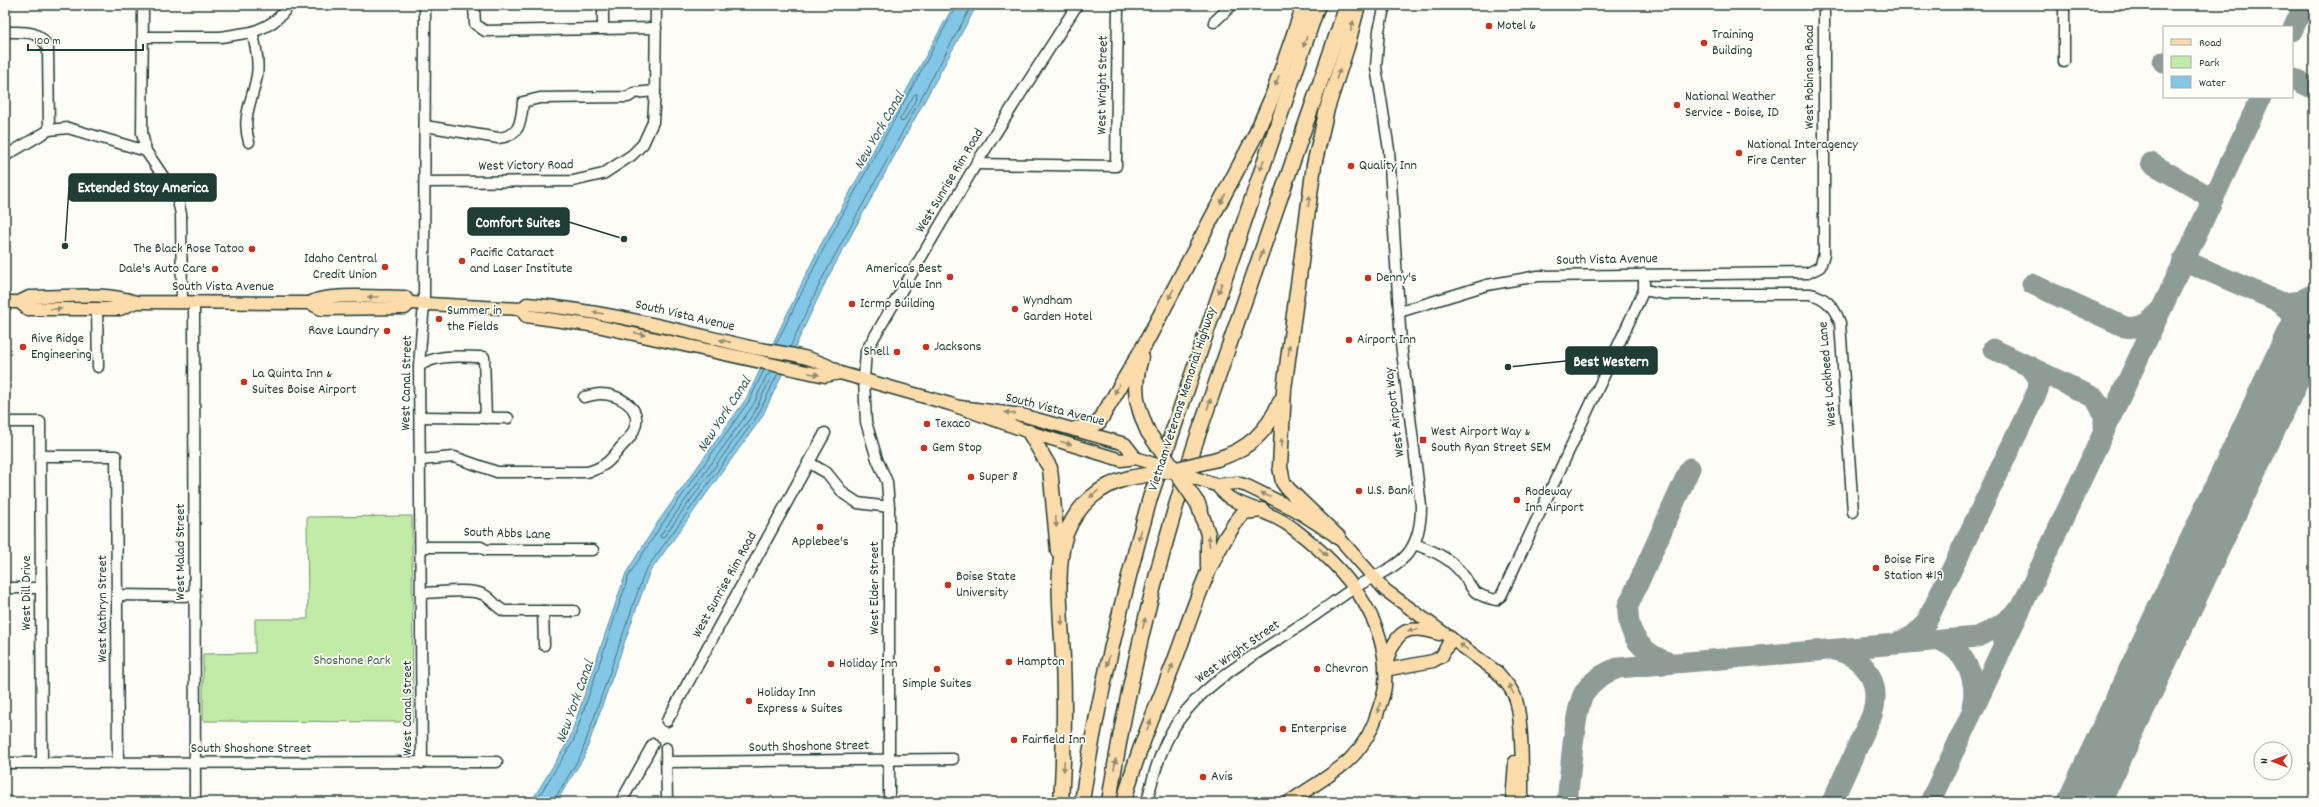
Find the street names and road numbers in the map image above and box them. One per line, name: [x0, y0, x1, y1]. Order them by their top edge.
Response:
street label: West Robinson Road: [1800, 25, 1820, 129]
street label: West Wright Street: [1092, 35, 1114, 135]
street label: West Sunrise Rim Road: [911, 125, 989, 237]
street label: West Victory Road: [478, 155, 574, 177]
street label: South Vista Avenue: [1556, 249, 1658, 271]
street label: South Vista Avenue: [172, 277, 274, 297]
street label: South Vista Avenue: [633, 295, 737, 337]
street label: Vietnam Veterans Memorial Highway: [1144, 304, 1222, 494]
street label: West Lockheed Lane: [1813, 321, 1843, 427]
street label: West Canal Street: [396, 335, 418, 431]
street label: West Airport Way: [1380, 366, 1410, 458]
street label: South Vista Avenue: [1003, 388, 1107, 432]
street label: West Malad Street: [171, 504, 191, 600]
street label: South Abbs Lane: [463, 522, 551, 546]
street label: West Sunrise Rim Road: [688, 528, 762, 642]
street label: West Elder Street: [865, 541, 885, 635]
street label: West Dill Drive: [17, 555, 37, 631]
street label: West Kathryn Street: [93, 555, 113, 663]
street label: West Wright Street: [1192, 615, 1284, 689]
street label: West Canal Street: [398, 660, 418, 756]
street label: South Shoshone Street: [749, 736, 869, 758]
street label: South Shoshone Street: [191, 739, 311, 759]

